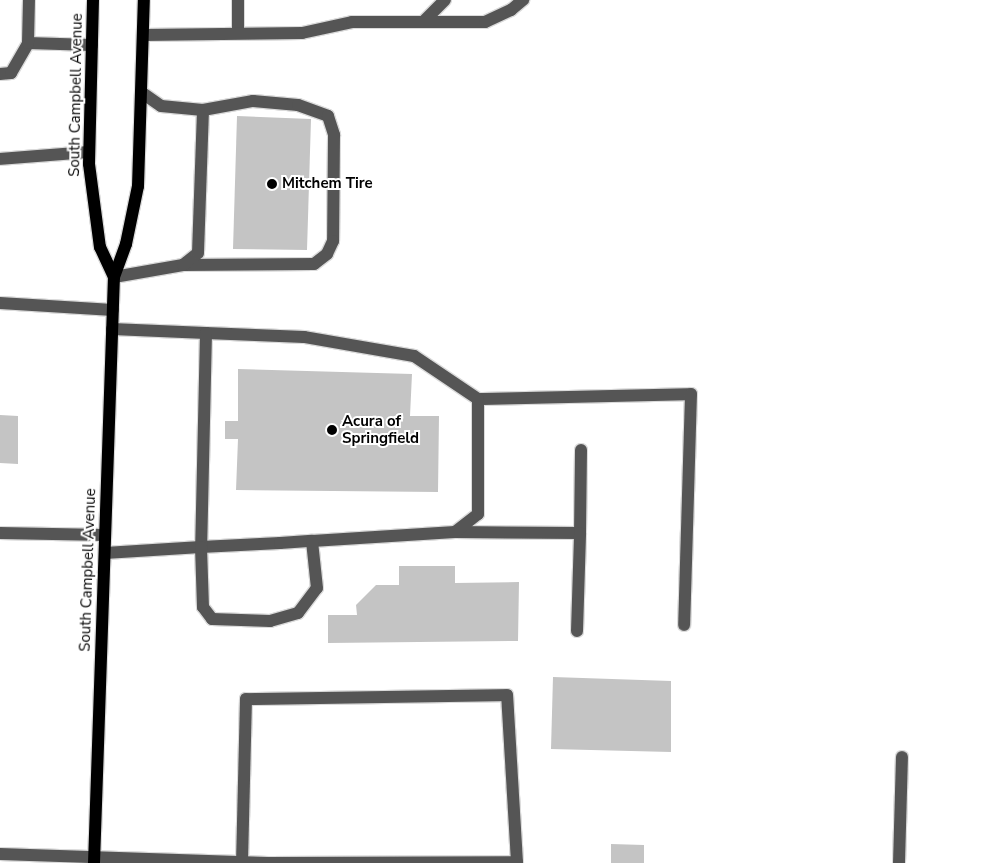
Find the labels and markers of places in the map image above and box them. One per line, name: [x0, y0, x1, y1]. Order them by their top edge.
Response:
place label: Mitchem Tire: [282, 175, 373, 193]
marker: Mitchem Tire: [266, 178, 278, 190]
place label: Acura of Springfield: [342, 412, 419, 447]
marker: Acura of Springfield: [326, 424, 338, 436]

